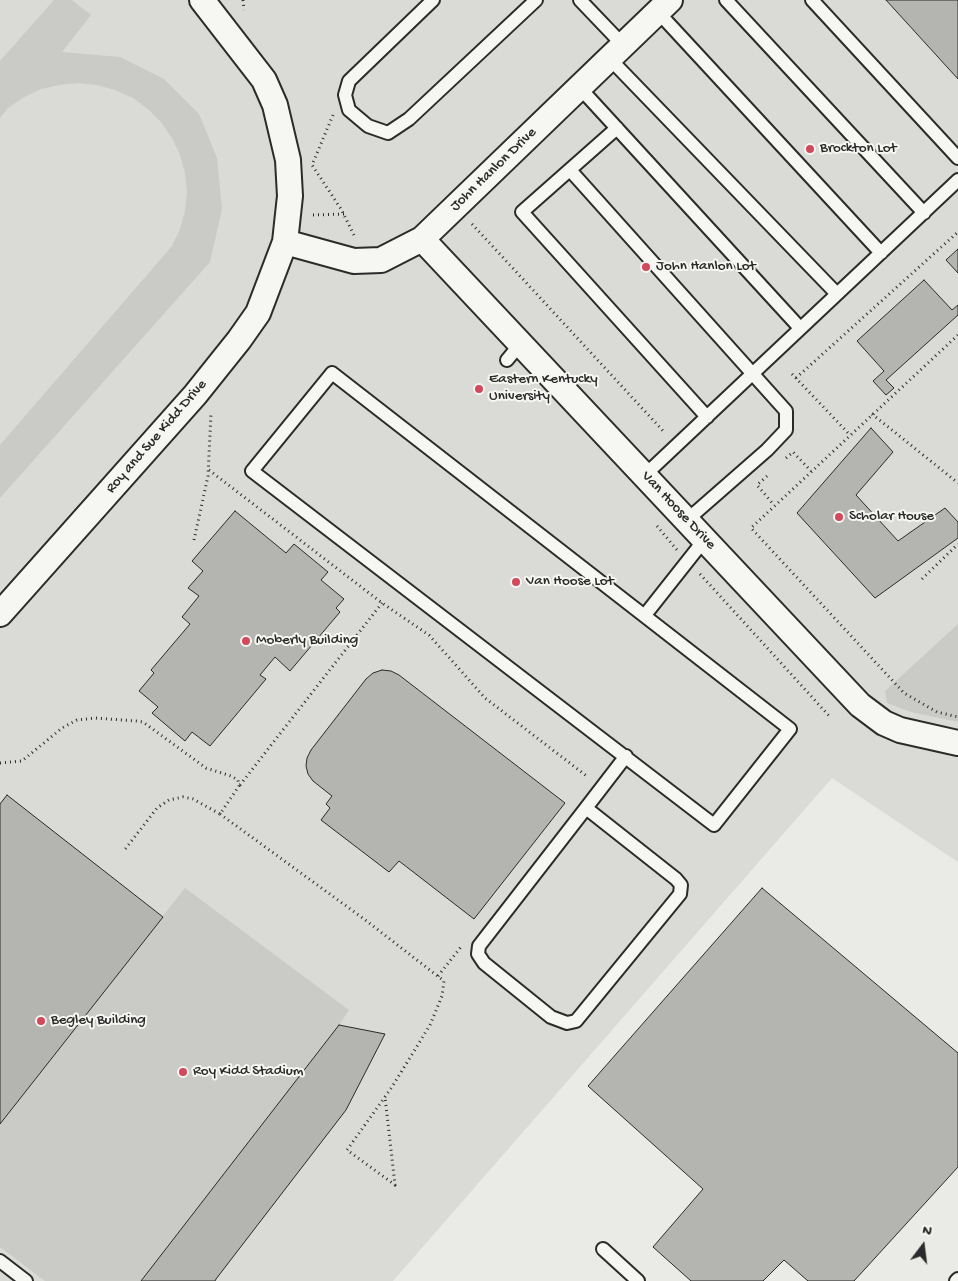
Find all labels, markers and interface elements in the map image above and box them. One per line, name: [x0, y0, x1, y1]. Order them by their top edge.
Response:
street label: John Hanlon Drive: [447, 124, 541, 216]
place label: Brockton Lot: [820, 140, 897, 158]
marker: Brockton Lot: [804, 143, 816, 155]
place label: John Hanlon Lot: [656, 258, 756, 276]
marker: John Hanlon Lot: [640, 261, 652, 273]
place label: Eastern Kentucky University: [489, 371, 598, 406]
street label: Roy and Sue Kidd Drive: [103, 376, 211, 498]
marker: Eastern Kentucky University: [473, 383, 485, 395]
street label: Van Hoose Drive: [637, 468, 719, 554]
place label: Scholar House: [849, 508, 934, 526]
marker: Scholar House: [833, 511, 845, 523]
place label: Van Hoose Lot: [526, 573, 614, 591]
marker: Van Hoose Lot: [510, 576, 522, 588]
place label: Moberly Building: [256, 632, 358, 650]
marker: Moberly Building: [240, 635, 252, 647]
place label: Begley Building: [51, 1012, 146, 1030]
marker: Begley Building: [35, 1015, 47, 1027]
place label: Roy Kidd Stadium: [193, 1063, 303, 1081]
marker: Roy Kidd Stadium: [177, 1066, 189, 1078]
north arrow: [898, 1221, 948, 1271]
text: N: [920, 1222, 934, 1240]

